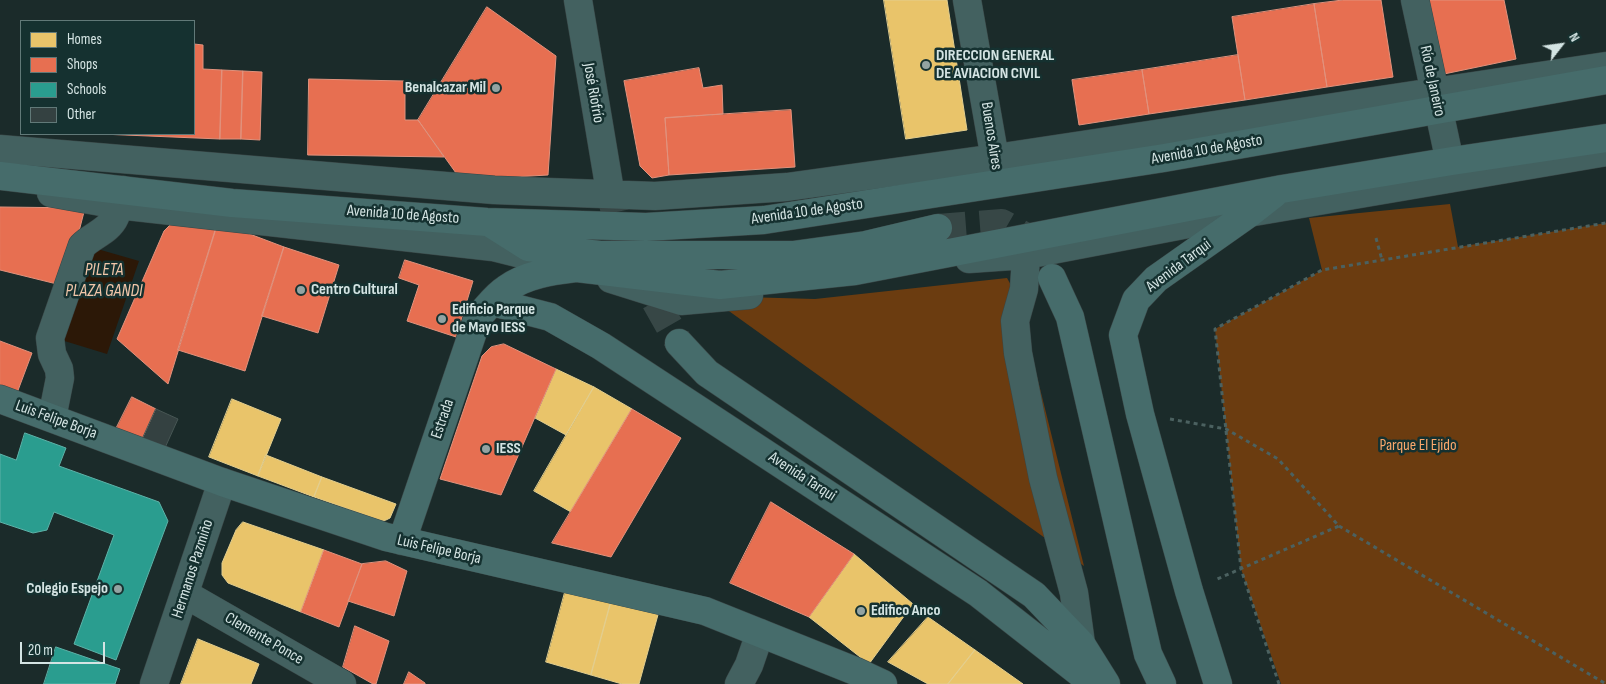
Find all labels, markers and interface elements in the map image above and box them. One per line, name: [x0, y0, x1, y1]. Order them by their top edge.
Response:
legend: [20, 20, 195, 135]
north arrow: [1536, 20, 1586, 70]
text: Homes: [67, 30, 102, 49]
text: N: [1565, 30, 1584, 45]
street label: Río de Janeiro: [1415, 44, 1449, 118]
place label: DIRECCION GENERAL DE AVIACION CIVIL: [936, 46, 1054, 84]
text: Shops: [67, 55, 98, 74]
marker: DIRECCION GENERAL DE AVIACION CIVIL: [920, 59, 932, 71]
street label: José Riofrío: [578, 62, 608, 124]
place label: Benalcazar Mil: [405, 78, 486, 98]
text: Schools: [67, 80, 106, 99]
marker: Benalcazar Mil: [490, 82, 502, 94]
street label: Buenos Aires: [976, 101, 1006, 171]
text: Other: [67, 105, 96, 124]
street label: Avenida 10 de Agosto: [1150, 131, 1264, 169]
street label: Avenida 10 de Agosto: [750, 195, 864, 229]
street label: Avenida 10 de Agosto: [346, 202, 460, 228]
street label: Avenida Tarqui: [1143, 235, 1215, 297]
water label: PILETA PLAZA GANDI: [65, 259, 143, 302]
place label: Centro Cultural: [311, 280, 398, 300]
marker: Centro Cultural: [295, 284, 307, 296]
place label: Edificio Parque de Mayo IESS: [452, 300, 535, 338]
marker: Edificio Parque de Mayo IESS: [436, 313, 448, 325]
street label: Luis Felipe Borja: [13, 396, 99, 444]
street label: Estrada: [427, 397, 459, 441]
park label: Parque El Ejido: [1379, 436, 1457, 456]
place label: IESS: [496, 439, 521, 459]
marker: IESS: [480, 443, 492, 455]
street label: Avenida Tarqui: [765, 448, 839, 506]
street label: Hermanos Pazmiño: [168, 517, 218, 621]
street label: Luis Felipe Borja: [395, 531, 483, 569]
place label: Colegio Espejo: [26, 579, 108, 599]
marker: Colegio Espejo: [112, 583, 124, 595]
place label: Edifico Anco: [871, 601, 940, 621]
marker: Edifico Anco: [855, 605, 867, 617]
street label: Clemente Ponce: [221, 609, 307, 669]
scale bar: [22, 632, 108, 664]
text: 20 m: [28, 641, 53, 660]

